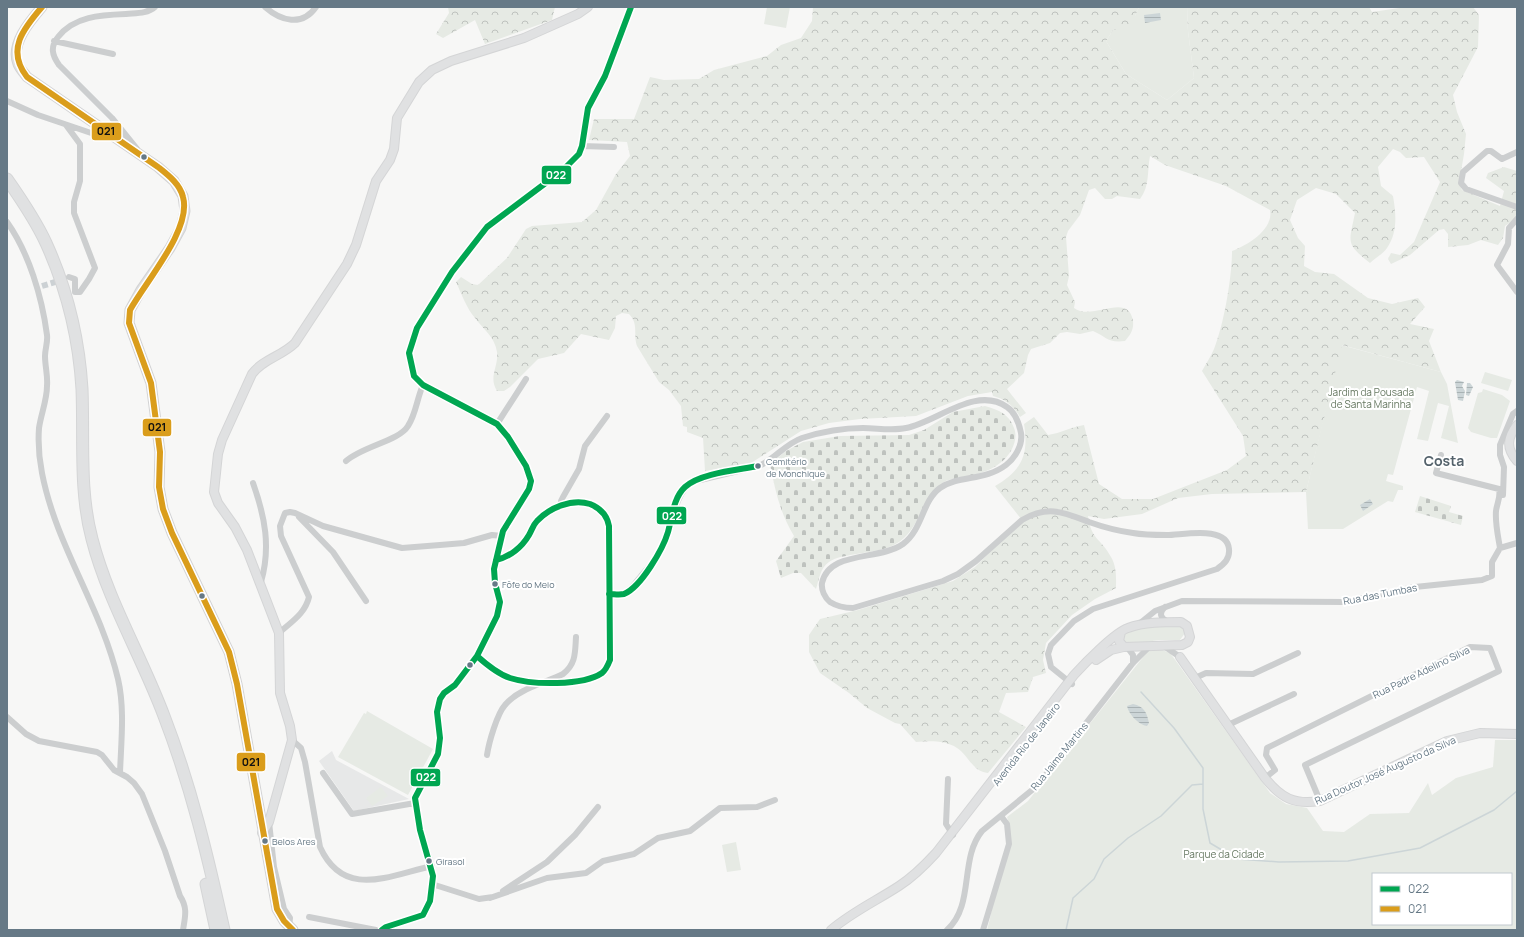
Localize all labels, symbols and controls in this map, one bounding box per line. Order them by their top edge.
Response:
line badge: 021 [91,122,122,141]
text: 021 [97,123,115,138]
unlabelled marker [139,152,149,162]
line badge: 022 [541,165,572,185]
text: 022 [546,167,566,182]
park label: Jardim da Pousada de Santa Marinha [1328,385,1414,411]
line badge: 021 [142,418,172,437]
text: 021 [148,419,166,434]
district label: Costa [1424,451,1464,470]
place label: Cemitério de Monchique [766,455,825,480]
marker: Cemitério de Monchique [753,461,763,471]
line badge: 022 [656,506,687,525]
text: 022 [662,508,682,523]
place label: Fôfe do Meio [502,578,555,591]
marker: Fôfe do Meio [490,579,500,589]
street label: Rua das Tumbas [1342,580,1418,608]
unlabelled marker [197,591,207,601]
street label: Rua Padre Adelino Silva [1370,642,1472,702]
unlabelled marker [465,660,475,670]
street label: Avenida Rio de Janeiro [989,699,1063,789]
street label: Rua Jaime Martins [1027,719,1091,793]
street label: Rua Doutor José Augusto da Silva [1312,732,1458,808]
line badge: 021 [236,752,266,772]
text: 021 [242,754,260,769]
line badge: 022 [410,768,441,787]
text: 022 [416,769,436,784]
place label: Belos Ares [272,835,316,848]
marker: Belos Ares [260,836,270,846]
park label: Parque da Cidade [1184,847,1265,861]
place label: Girasol [436,855,465,868]
marker: Girasol [424,856,434,866]
legend [1372,873,1512,925]
text: 022 [1408,880,1429,897]
text: 021 [1408,900,1427,917]

